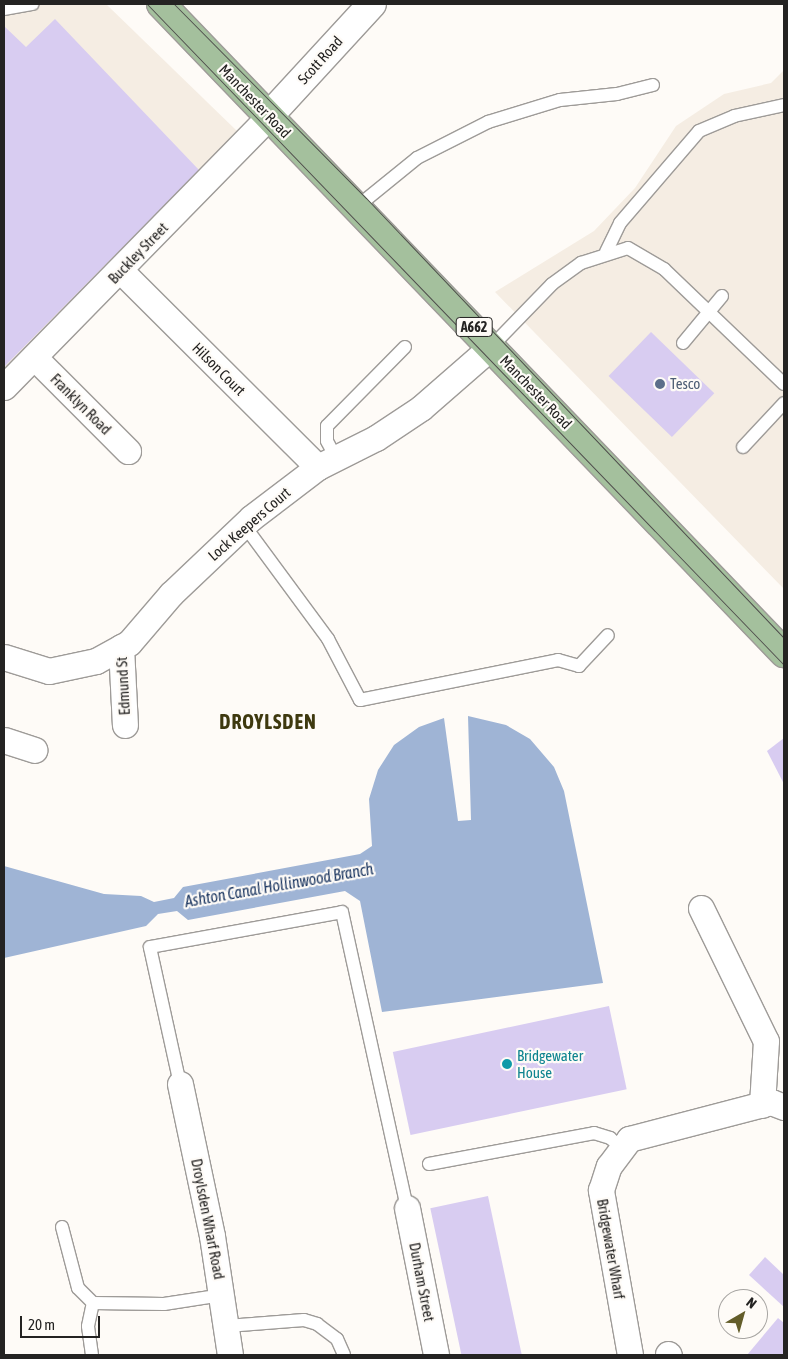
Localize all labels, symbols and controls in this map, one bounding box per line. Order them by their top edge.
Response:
street label: Scott Road [294,32,346,88]
street label: Manchester Road [215,60,295,142]
street label: Buckley Street [104,219,172,287]
road number: A662 [455,316,493,338]
street label: Hilson Court [189,339,249,399]
street label: Manchester Road [496,351,576,433]
street label: Franklyn Road [47,370,115,438]
place label: Tesco [670,375,700,393]
marker: Tesco [654,378,666,390]
street label: Lock Keepers Court [204,483,294,565]
street label: Edmund St [112,656,134,716]
district label: DROYLSDEN [218,709,318,733]
water label: Ashton Canal Hollinwood Branch [183,859,375,911]
place label: Bridgewater House [517,1046,583,1081]
marker: Bridgewater House [501,1058,513,1070]
street label: Droylsden Wharf Road [187,1157,229,1281]
street label: Bridgewater Wharf [593,1197,629,1301]
street label: Durham Street [406,1241,438,1323]
north arrow [718,1289,768,1339]
text: N [743,1294,760,1312]
scale bar [22,1306,102,1338]
text: 20 m [28,1316,55,1333]

